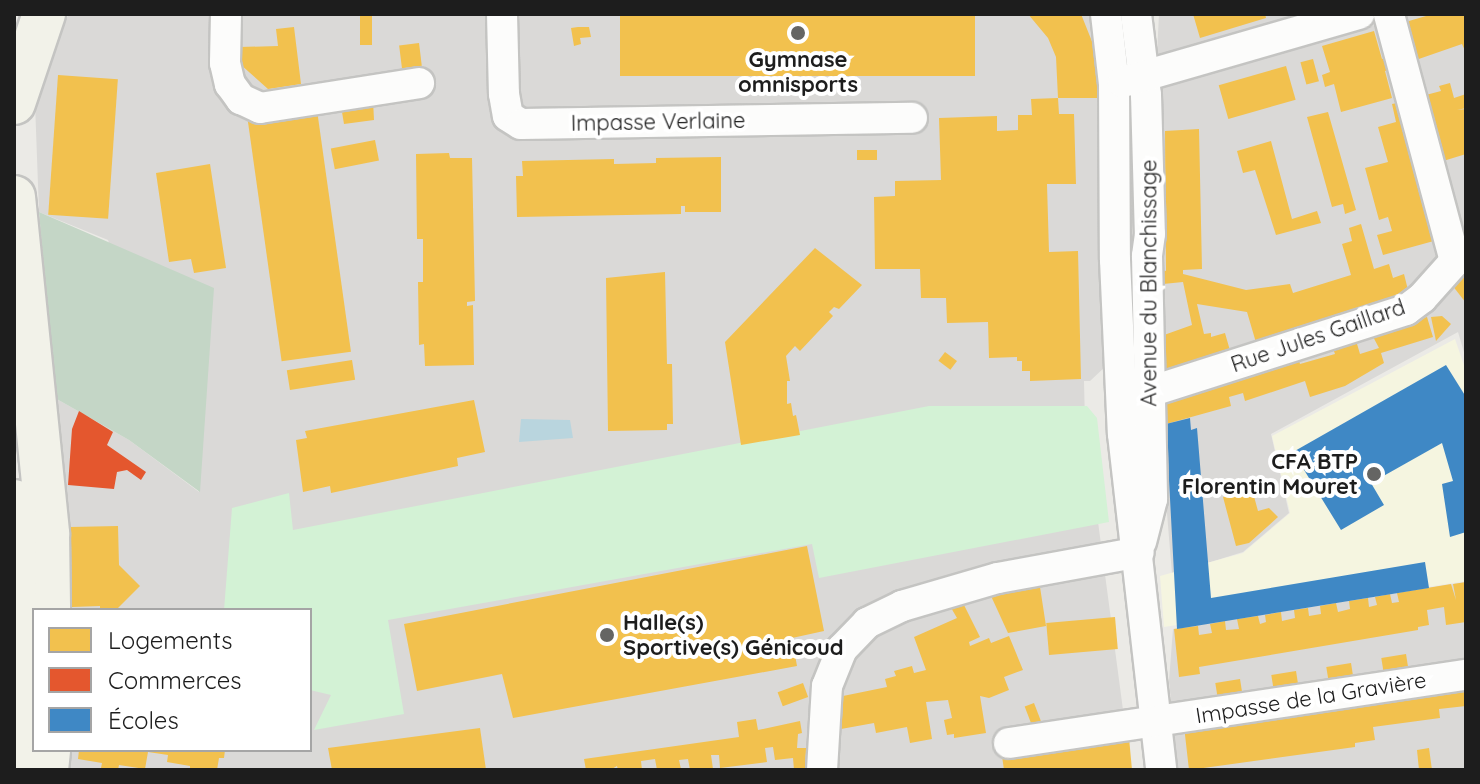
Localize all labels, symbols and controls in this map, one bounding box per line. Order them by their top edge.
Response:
marker: Gymnase omnisports [789,24,807,42]
place label: Gymnase omnisports [738,46,858,98]
street label: Impasse Verlaine [570,107,746,137]
street label: Avenue du Blanchissage [1136,159,1162,407]
street label: Rue Jules Gaillard [1227,294,1409,378]
place label: CFA BTP Florentin Mouret [1182,448,1358,500]
marker: CFA BTP Florentin Mouret [1365,465,1383,483]
legend [32,608,312,752]
place label: Halle(s) Sportive(s) Génicoud [623,609,844,660]
text: Logements [108,625,233,655]
marker: Halle(s) Sportive(s) Génicoud [598,626,616,644]
text: Commerces [108,665,241,695]
street label: Impasse de la Gravière [1194,667,1428,729]
text: Écoles [108,705,179,735]

